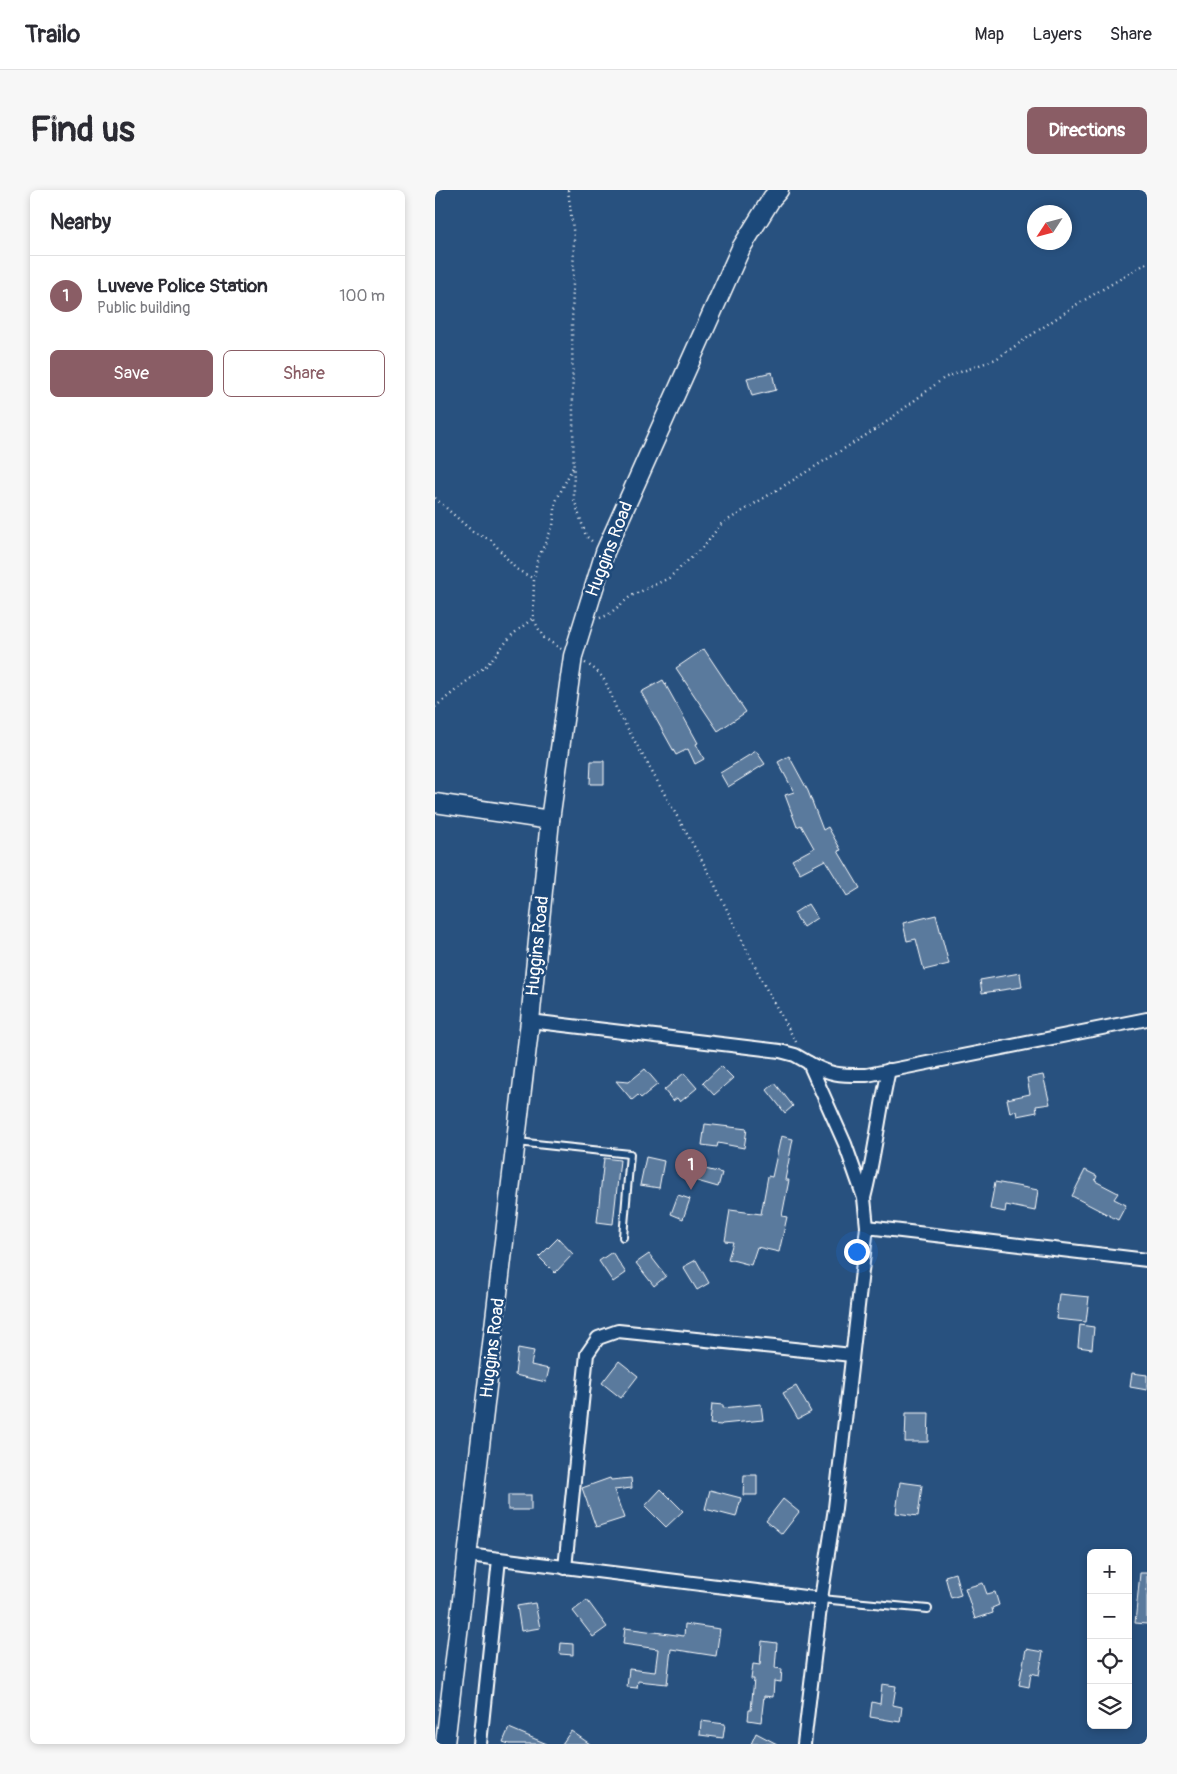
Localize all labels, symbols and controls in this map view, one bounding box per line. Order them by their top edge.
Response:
text: Trailo [25,20,80,49]
text: Map [975,23,1004,46]
text: Layers [1032,23,1082,46]
text: Share [1110,23,1152,46]
button: Directions [1027,107,1147,154]
text: Find us [30,108,135,152]
north arrow [1027,205,1072,250]
text: Nearby [50,209,111,236]
text: Luveve Police Station [97,274,268,298]
text: 1 [63,286,69,306]
text: 100 m [339,286,385,306]
text: Public building [97,298,190,318]
button: Save [50,350,213,397]
button: Share [223,350,385,397]
street label: Huggins Road [581,498,638,600]
street label: Huggins Road [521,895,554,997]
pin: 1 [675,1149,707,1190]
your location [844,1239,870,1265]
street label: Huggins Road [475,1297,510,1399]
map controls [1087,1549,1132,1729]
button: + [1087,1549,1132,1594]
button: − [1087,1594,1132,1639]
button: locate [1087,1639,1132,1684]
button: layers [1087,1684,1132,1729]

